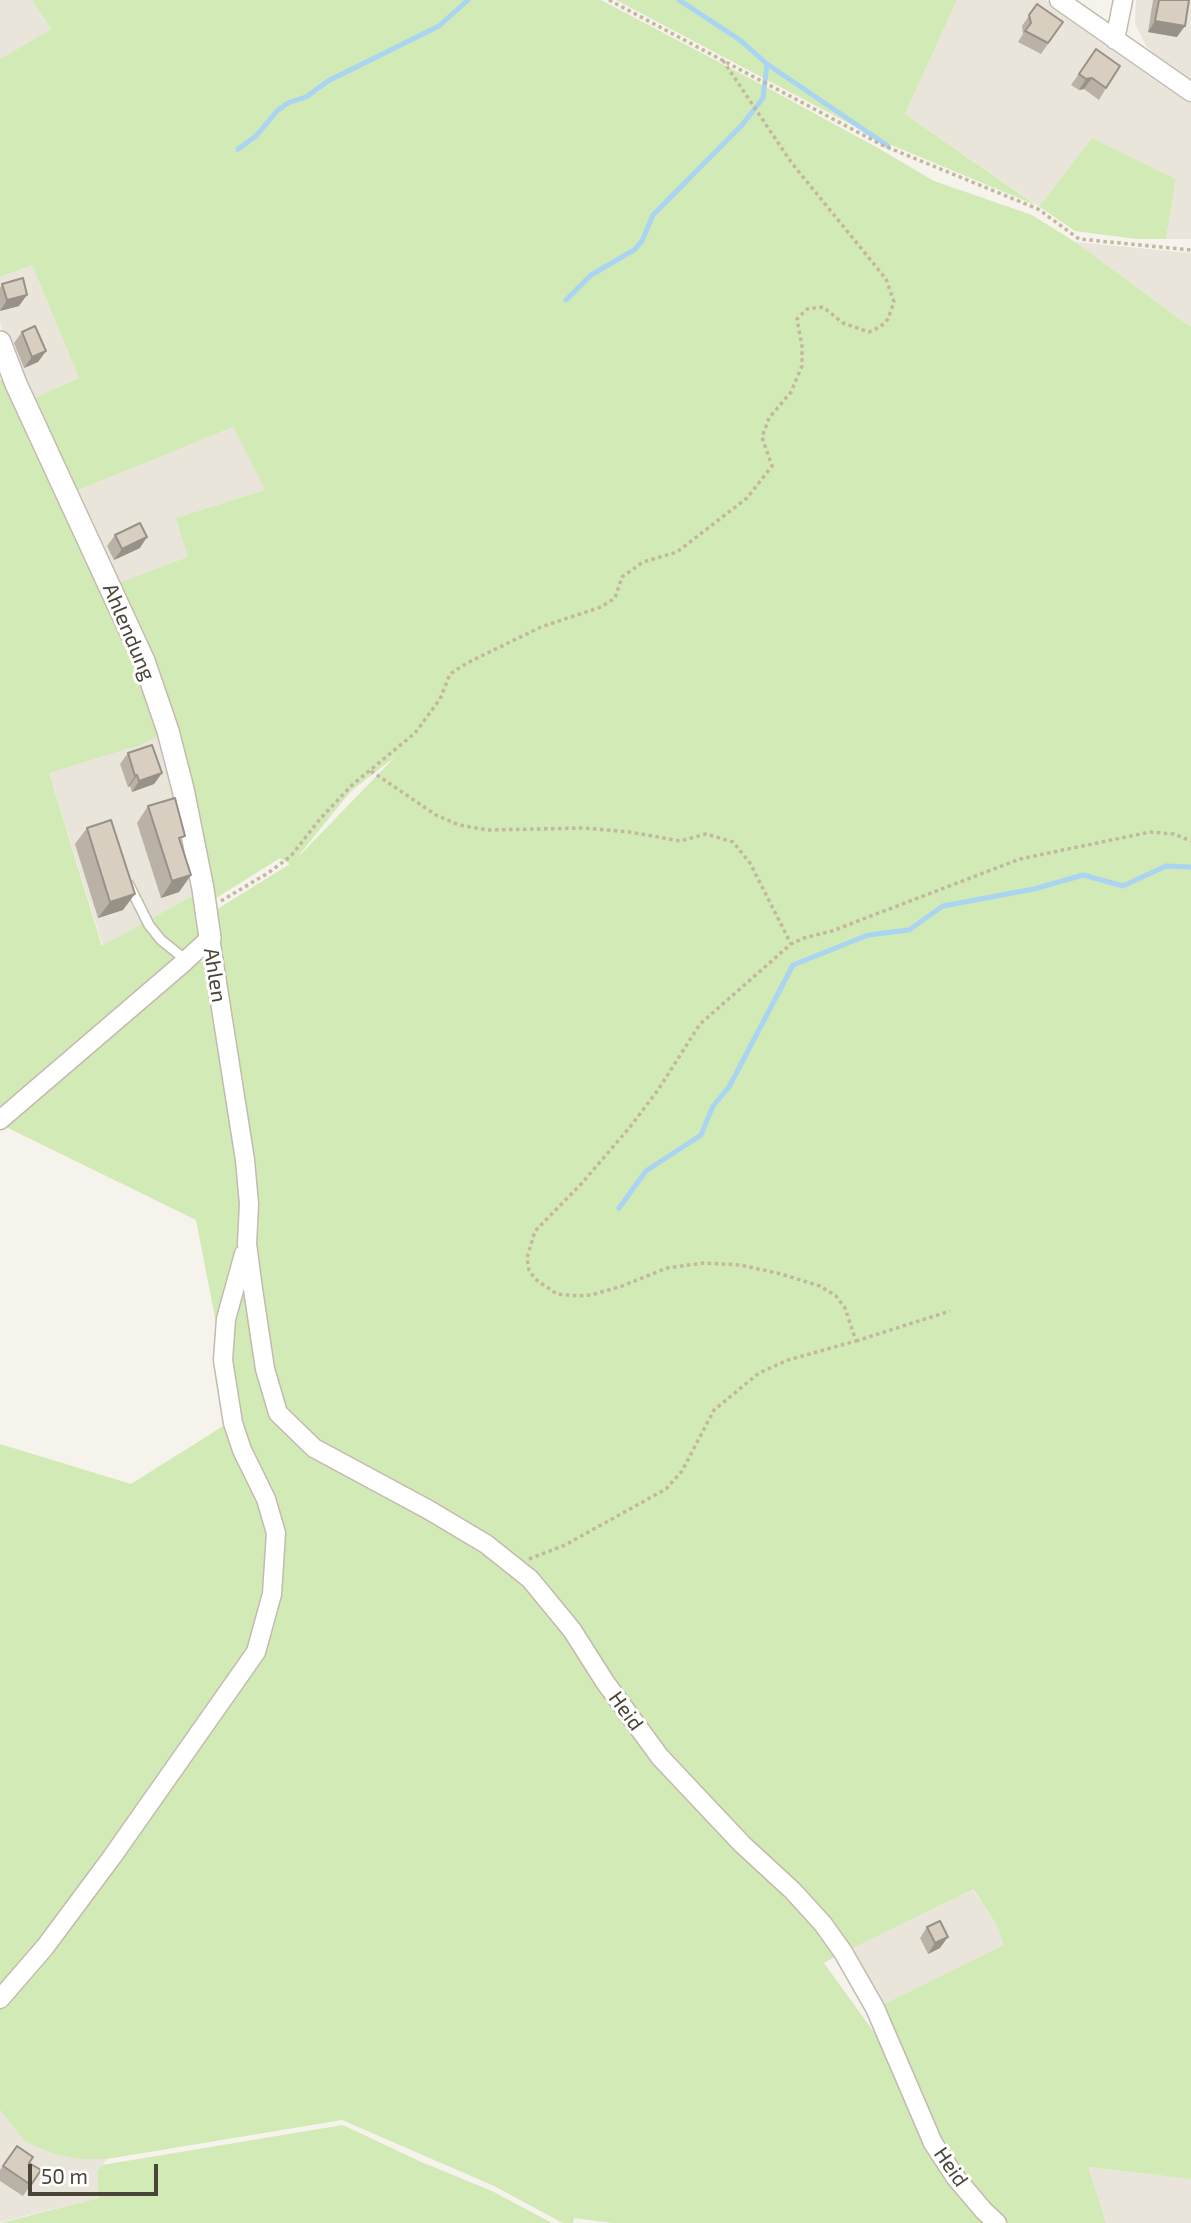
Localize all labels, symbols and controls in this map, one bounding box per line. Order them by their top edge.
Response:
street label: Ahlendung [97,580,161,684]
street label: Ahlen [198,946,232,1004]
street label: Heid [603,1686,649,1736]
street label: Heid [928,2142,974,2192]
scale bar [32,2150,161,2194]
text: 50 m [41,2163,88,2188]

